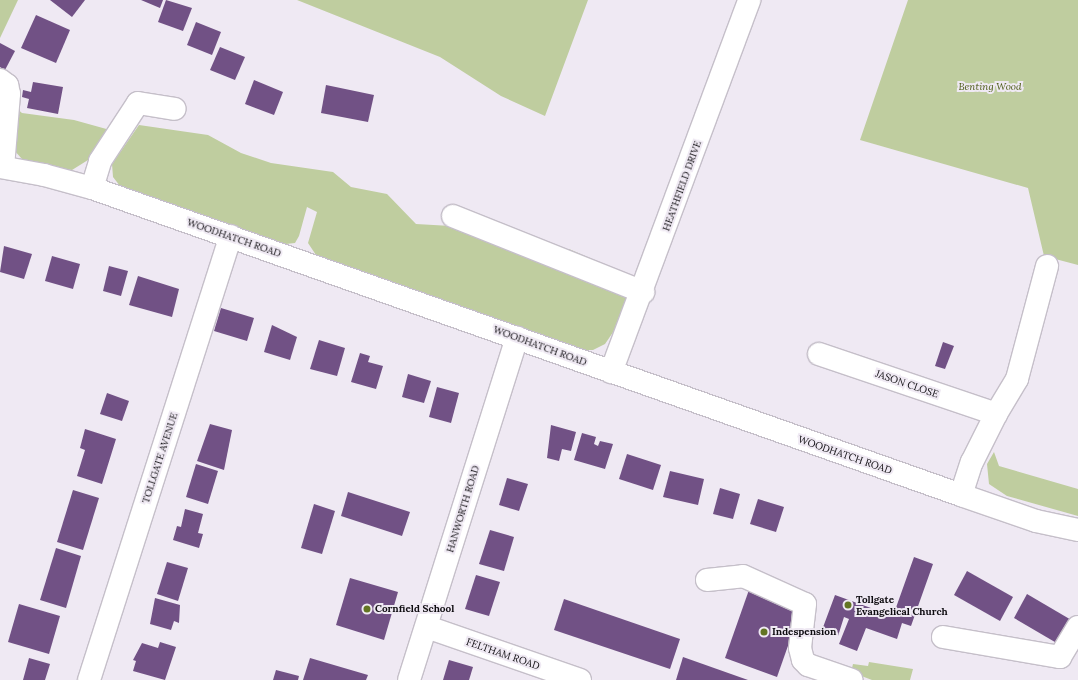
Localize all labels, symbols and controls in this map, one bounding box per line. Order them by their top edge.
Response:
park label: Benting Wood [958,81,1022,93]
street label: HEATHFIELD DRIVE [660,139,704,233]
street label: WOODHATCH ROAD [186,216,282,260]
street label: WOODHATCH ROAD [492,324,588,368]
street label: JASON CLOSE [874,368,940,400]
street label: TOLLGATE AVENUE [140,411,180,505]
street label: WOODHATCH ROAD [797,433,893,477]
street label: HANWORTH ROAD [444,464,482,554]
place label: Tollgate Evangelical Church [856,593,948,616]
marker: Tollgate Evangelical Church [843,600,853,610]
place label: Cornfield School [375,603,454,615]
marker: Cornfield School [362,604,372,614]
place label: Indespension [772,626,836,638]
marker: Indespension [759,627,769,637]
street label: FELTHAM ROAD [465,636,541,672]

